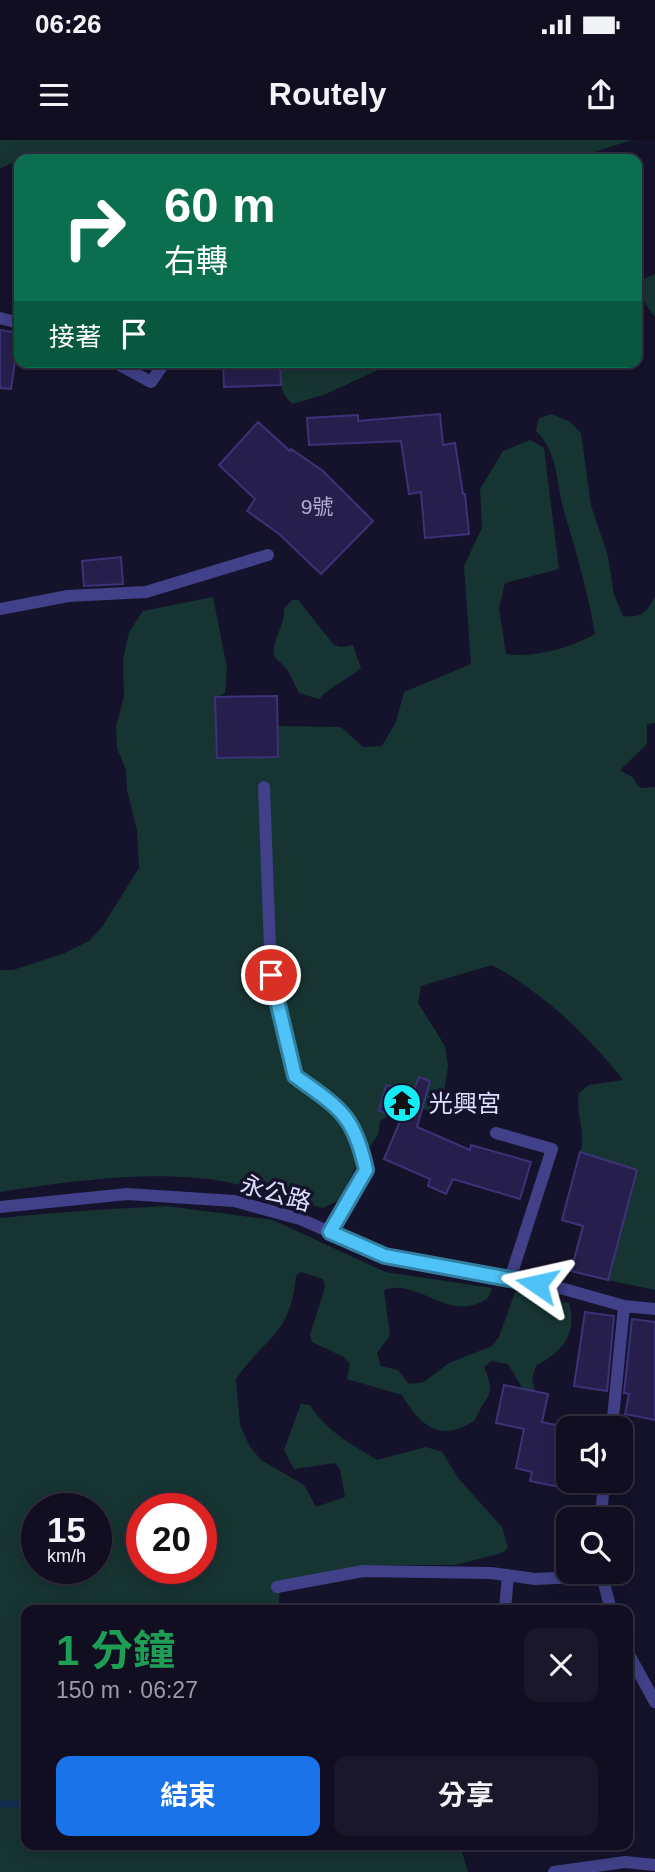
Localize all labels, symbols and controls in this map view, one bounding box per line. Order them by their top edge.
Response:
text: 06:26 [35,9,102,39]
icon: menu [35,76,73,114]
text: Routely [269,76,386,112]
icon: share [582,76,620,114]
text: 60 m [164,178,276,232]
icon: right [49,182,140,273]
text: 右轉 [164,243,228,279]
icon: arrive [115,315,153,353]
text: 接著 [49,322,101,352]
house number: 9號 [301,495,333,518]
pin [241,945,301,1005]
icon: arrive [252,956,290,994]
temple icon: 光興宮 [381,1082,423,1124]
place label: 光興宮 [429,1090,501,1117]
street label: 永公路 [238,1170,314,1216]
position arrow [500,1247,574,1321]
map controls [556,1416,633,1584]
button: sound [556,1416,633,1493]
speed limit sign: 20 [126,1493,217,1584]
button: search [556,1507,633,1584]
text: 15 [47,1510,86,1549]
text: km/h [47,1546,86,1566]
text: 1 分鐘 [56,1627,175,1674]
button: close [524,1628,598,1702]
text: 150 m · 06:27 [56,1677,198,1703]
button: 結束 [56,1756,320,1836]
button: 分享 [334,1756,598,1836]

